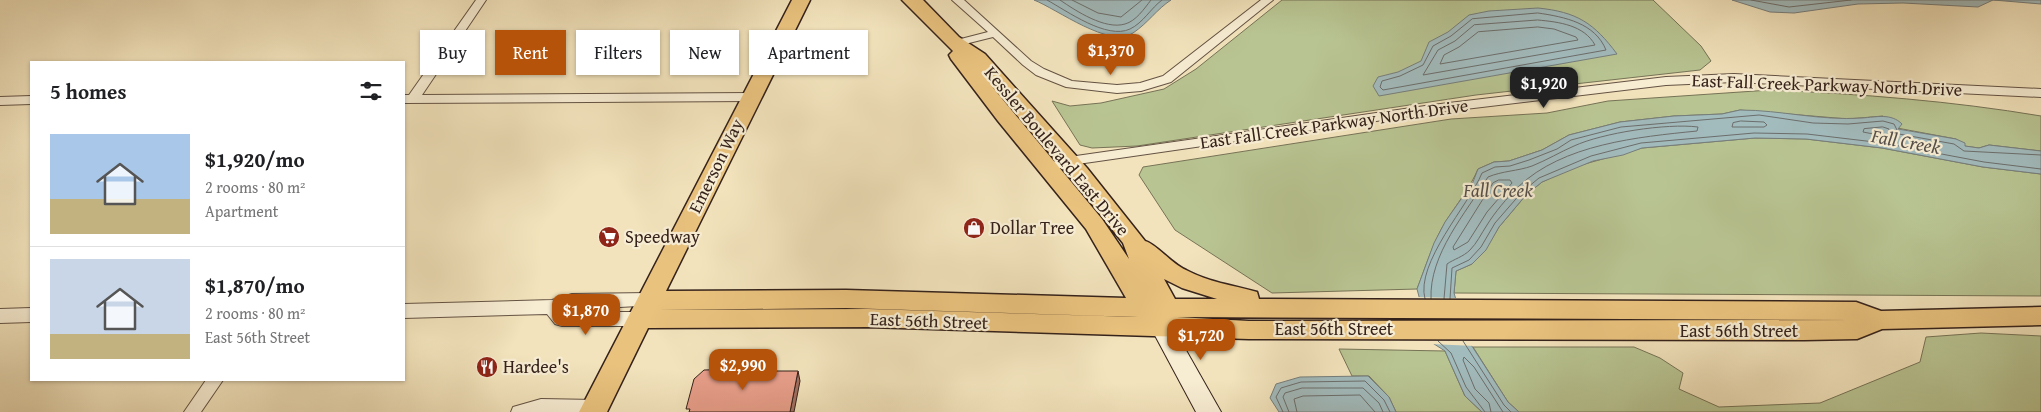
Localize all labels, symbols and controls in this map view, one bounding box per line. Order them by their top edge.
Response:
chip: Buy [420,30,485,75]
chip: Rent [495,30,566,75]
chip: Filters [576,30,660,75]
chip: New [670,30,739,75]
chip: Apartment [749,30,868,75]
pin: $1,370 [1070,34,1152,76]
text: $1,370 [1088,38,1134,62]
street label: Kessler Boulevard East Drive [978,60,1137,241]
pin: $1,920 [1503,66,1585,109]
street label: East Fall Creek Parkway North Drive [1691,66,1963,103]
text: $1,920 [1521,71,1567,95]
text: 5 homes [50,76,126,107]
icon: filters [357,77,385,105]
street label: East Fall Creek Parkway North Drive [1198,91,1470,156]
street label: Emerson Way [681,114,750,218]
water label: Fall Creek [1868,121,1943,161]
text: $1,920/mo [205,144,305,175]
icon: home [90,154,150,214]
text: 2 rooms · 80 m² [205,175,305,199]
water label: Fall Creek [1462,176,1533,204]
text: Apartment [205,199,278,223]
place label: Dollar Tree [990,214,1074,241]
shop icon: Dollar Tree [962,216,986,240]
place label: Speedway [625,223,700,250]
supermarket icon: Speedway [597,225,621,249]
text: $1,870/mo [205,270,305,301]
icon: home [90,279,150,339]
pin: $1,870 [545,294,627,336]
text: $1,870 [563,298,609,322]
text: 2 rooms · 80 m² [205,301,305,325]
street label: East 56th Street [869,305,989,336]
street label: East 56th Street [1275,315,1394,342]
street label: East 56th Street [1680,317,1799,344]
pin: $1,720 [1160,318,1242,361]
text: $1,720 [1178,323,1224,347]
text: East 56th Street [205,325,310,349]
pin: $2,990 [702,348,784,391]
place label: Hardee's [503,353,569,380]
text: $2,990 [720,353,766,377]
restaurant icon: Hardee's [475,355,499,379]

